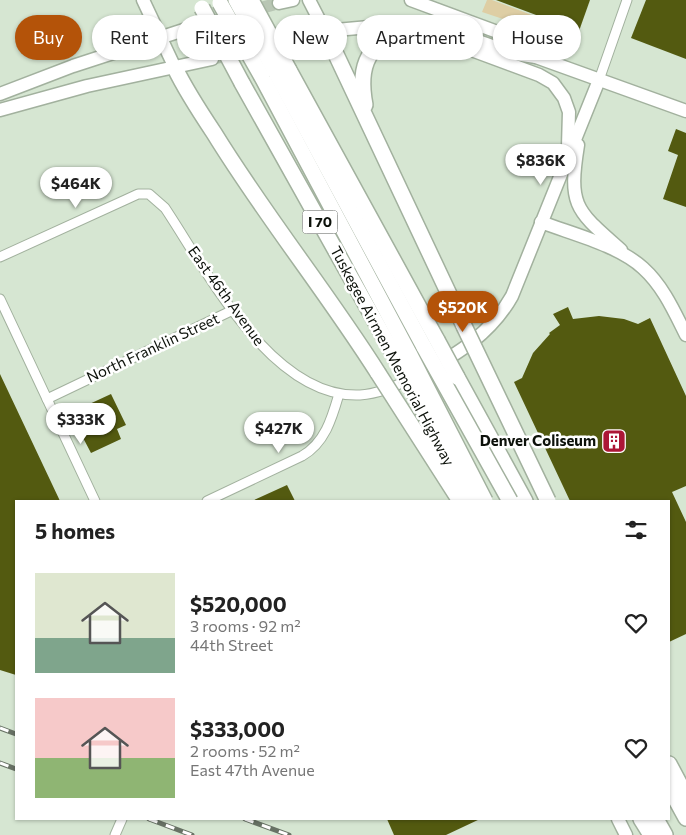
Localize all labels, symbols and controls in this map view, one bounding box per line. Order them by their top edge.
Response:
chip: Buy [15,15,82,60]
chip: Rent [92,15,167,60]
chip: Filters [177,15,264,60]
chip: New [274,15,347,60]
chip: Apartment [357,15,483,60]
chip: House [493,15,581,60]
pin: $836K [506,144,576,186]
text: $836K [516,150,566,169]
pin: $464K [41,166,111,209]
text: $464K [51,173,101,192]
road number: I 70 [302,210,338,233]
street label: East 46th Avenue [185,242,269,349]
street label: Tuskegee Airmen Memorial Highway [327,243,459,469]
pin: $520K [428,290,498,333]
text: $520K [438,297,488,316]
street label: North Franklin Street [83,308,222,386]
pin: $333K [46,402,116,445]
text: $333K [57,409,105,428]
pin: $427K [244,412,314,454]
text: $427K [255,418,303,437]
building icon: Denver Coliseum [601,428,627,454]
place label: Denver Coliseum [480,431,596,449]
icon: filters [622,516,650,544]
text: 5 homes [35,518,115,543]
text: $520,000 [190,591,287,616]
icon: home [75,593,135,653]
icon: heart [622,609,650,637]
text: 3 rooms · 92 m² [190,616,301,635]
text: 44th Street [190,635,273,654]
text: $333,000 [190,716,285,741]
icon: home [75,718,135,778]
icon: heart [622,734,650,762]
text: 2 rooms · 52 m² [190,741,300,760]
text: East 47th Avenue [190,760,315,779]

